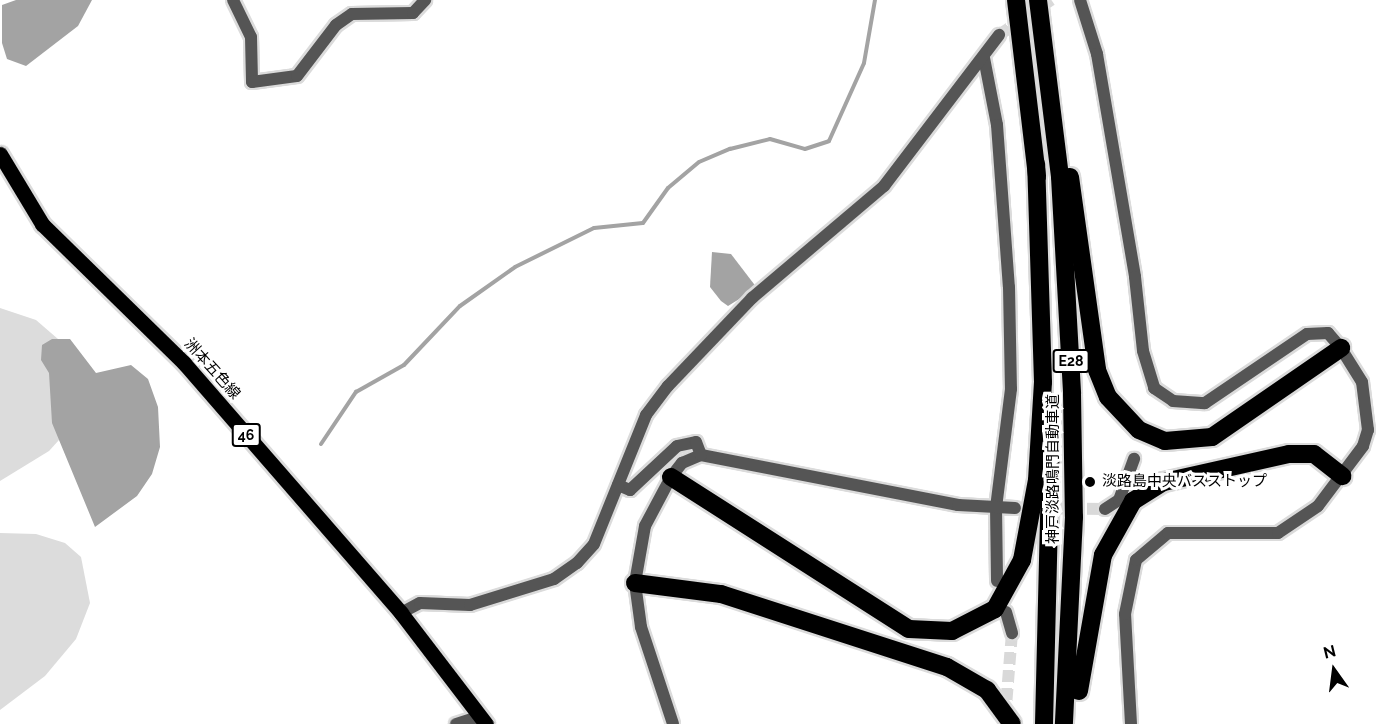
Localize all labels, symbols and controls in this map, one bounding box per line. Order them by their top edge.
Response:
street label: 洲本五色線 [180,335,244,403]
road number: E28 [1052,350,1090,372]
street label: 神戸淡路鳴門自動車道 [1045,394,1063,544]
road number: 46 [231,424,261,446]
place label: 淡路島中央バスストップ [1102,473,1267,491]
marker: 淡路島中央バスストップ [1083,475,1097,489]
north arrow [1304,640,1364,700]
text: N [1321,641,1338,663]

